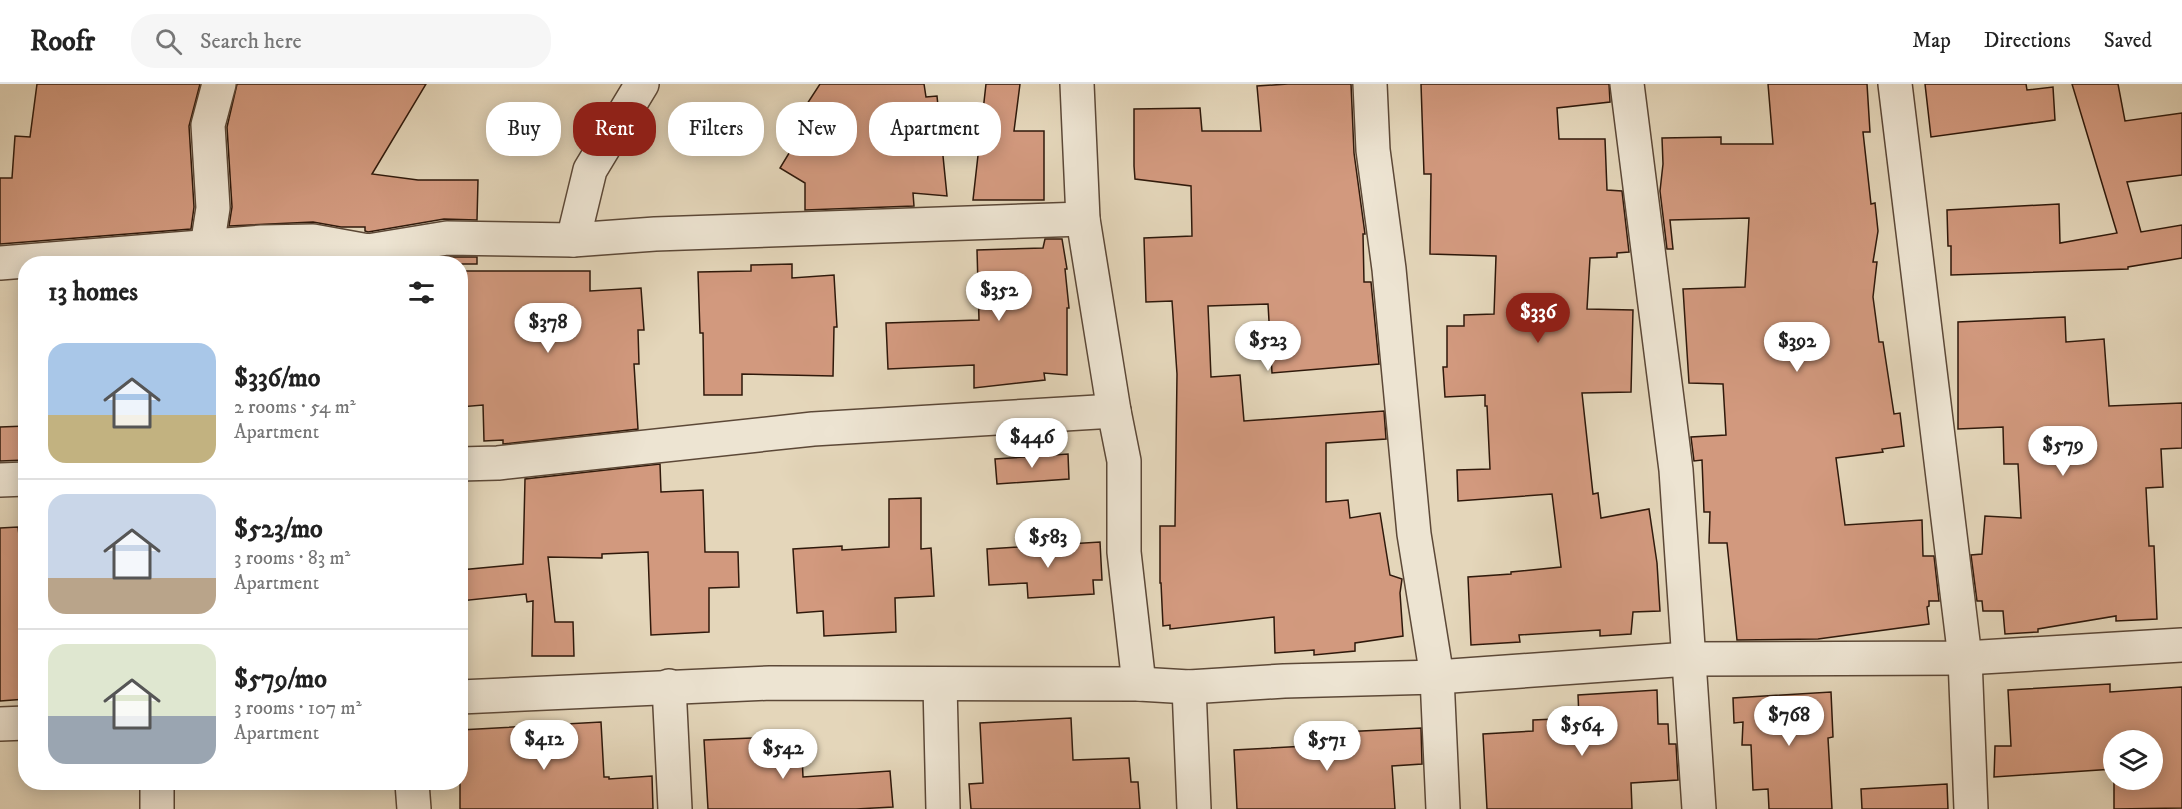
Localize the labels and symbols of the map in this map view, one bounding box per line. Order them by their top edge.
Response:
pin: $352 [963,271,1035,322]
pin: $336 [1502,293,1574,344]
pin: $378 [512,303,584,354]
pin: $523 [1232,321,1304,372]
pin: $392 [1761,322,1833,373]
pin: $446 [996,418,1068,469]
pin: $579 [2027,426,2099,477]
pin: $583 [1012,518,1084,569]
pin: $768 [1753,696,1825,747]
pin: $564 [1546,706,1618,757]
pin: $412 [508,720,580,771]
pin: $571 [1291,721,1363,772]
pin: $542 [747,729,819,780]

